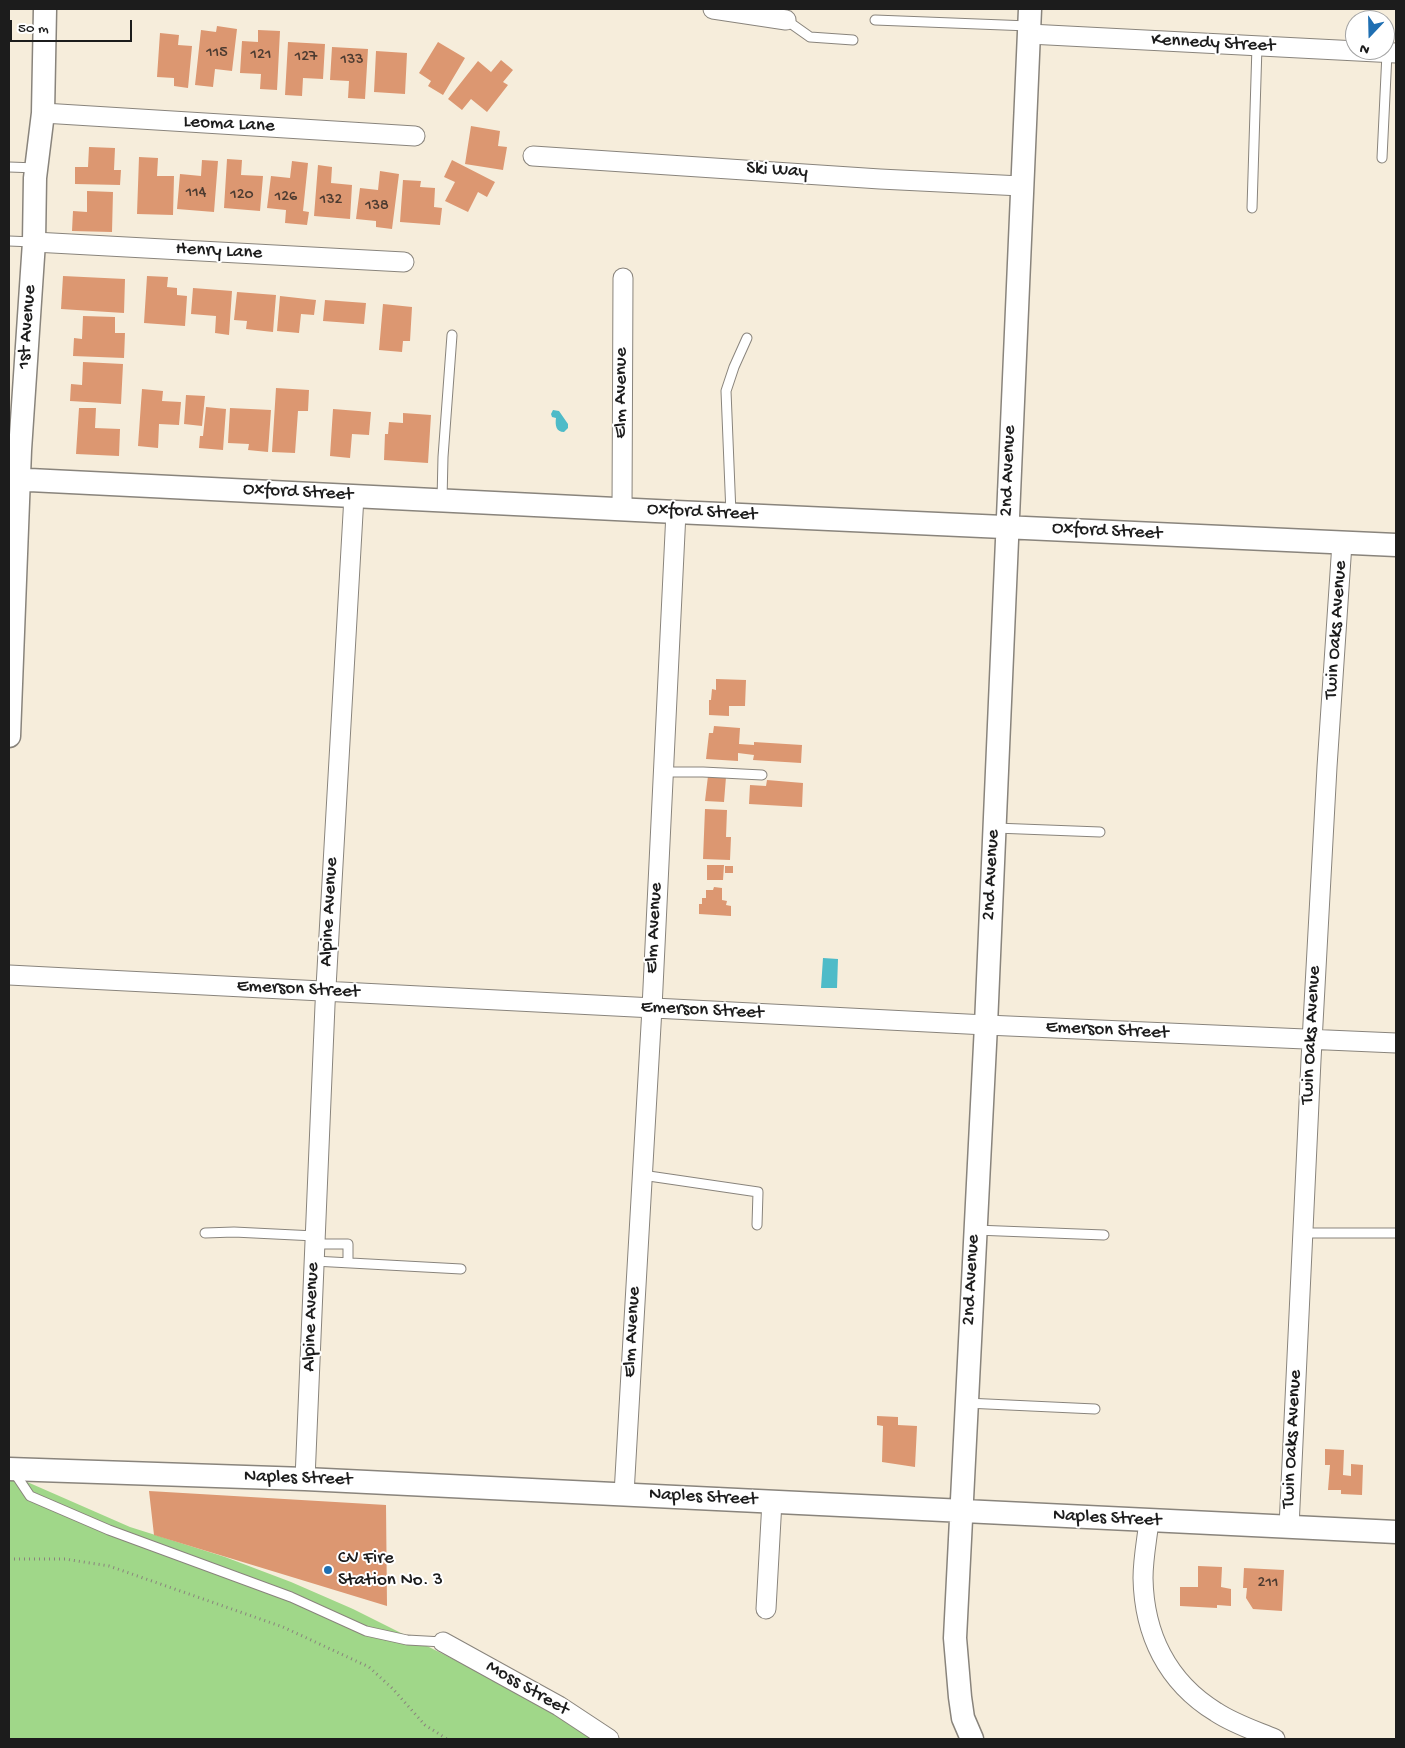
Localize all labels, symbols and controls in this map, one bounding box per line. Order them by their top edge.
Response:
scale bar [12,10,135,42]
north arrow [1345,10,1395,60]
text: 50 m [18,20,49,38]
street label: Kennedy Street [1151,29,1275,59]
text: N [1357,39,1372,58]
house number: 115 [206,44,228,64]
house number: 121 [251,46,271,66]
house number: 127 [295,48,317,68]
house number: 133 [340,51,364,71]
street label: Leoma Lane [183,111,275,139]
street label: Ski Way [745,157,809,185]
house number: 114 [186,184,206,204]
house number: 120 [230,186,254,206]
house number: 126 [275,188,297,208]
house number: 132 [320,191,342,211]
house number: 138 [365,197,389,217]
street label: Henry Lane [175,238,263,266]
street label: 1st Avenue [14,284,42,370]
street label: Elm Avenue [611,347,633,439]
street label: 2nd Avenue [996,425,1022,517]
street label: Oxford Street [242,479,354,507]
street label: Oxford Street [646,499,758,527]
street label: Oxford Street [1051,518,1163,546]
street label: Twin Oaks Avenue [1321,560,1353,700]
street label: 2nd Avenue [978,829,1006,921]
street label: Alpine Avenue [316,857,344,967]
street label: Elm Avenue [641,882,669,974]
street label: Twin Oaks Avenue [1297,965,1327,1105]
street label: Emerson Street [236,975,360,1005]
street label: Emerson Street [640,996,764,1026]
street label: Emerson Street [1045,1016,1169,1046]
street label: 2nd Avenue [958,1234,986,1326]
street label: Alpine Avenue [299,1262,325,1372]
street label: Elm Avenue [619,1286,647,1378]
street label: Twin Oaks Avenue [1278,1369,1308,1509]
street label: Naples Street [243,1466,353,1492]
street label: Naples Street [648,1484,758,1512]
street label: Naples Street [1052,1505,1162,1533]
place label: CV Fire Station No. 3 [338,1548,443,1592]
marker: CV Fire Station No. 3 [322,1564,334,1576]
house number: 211 [1258,1574,1278,1594]
street label: Moss Street [481,1656,573,1722]

